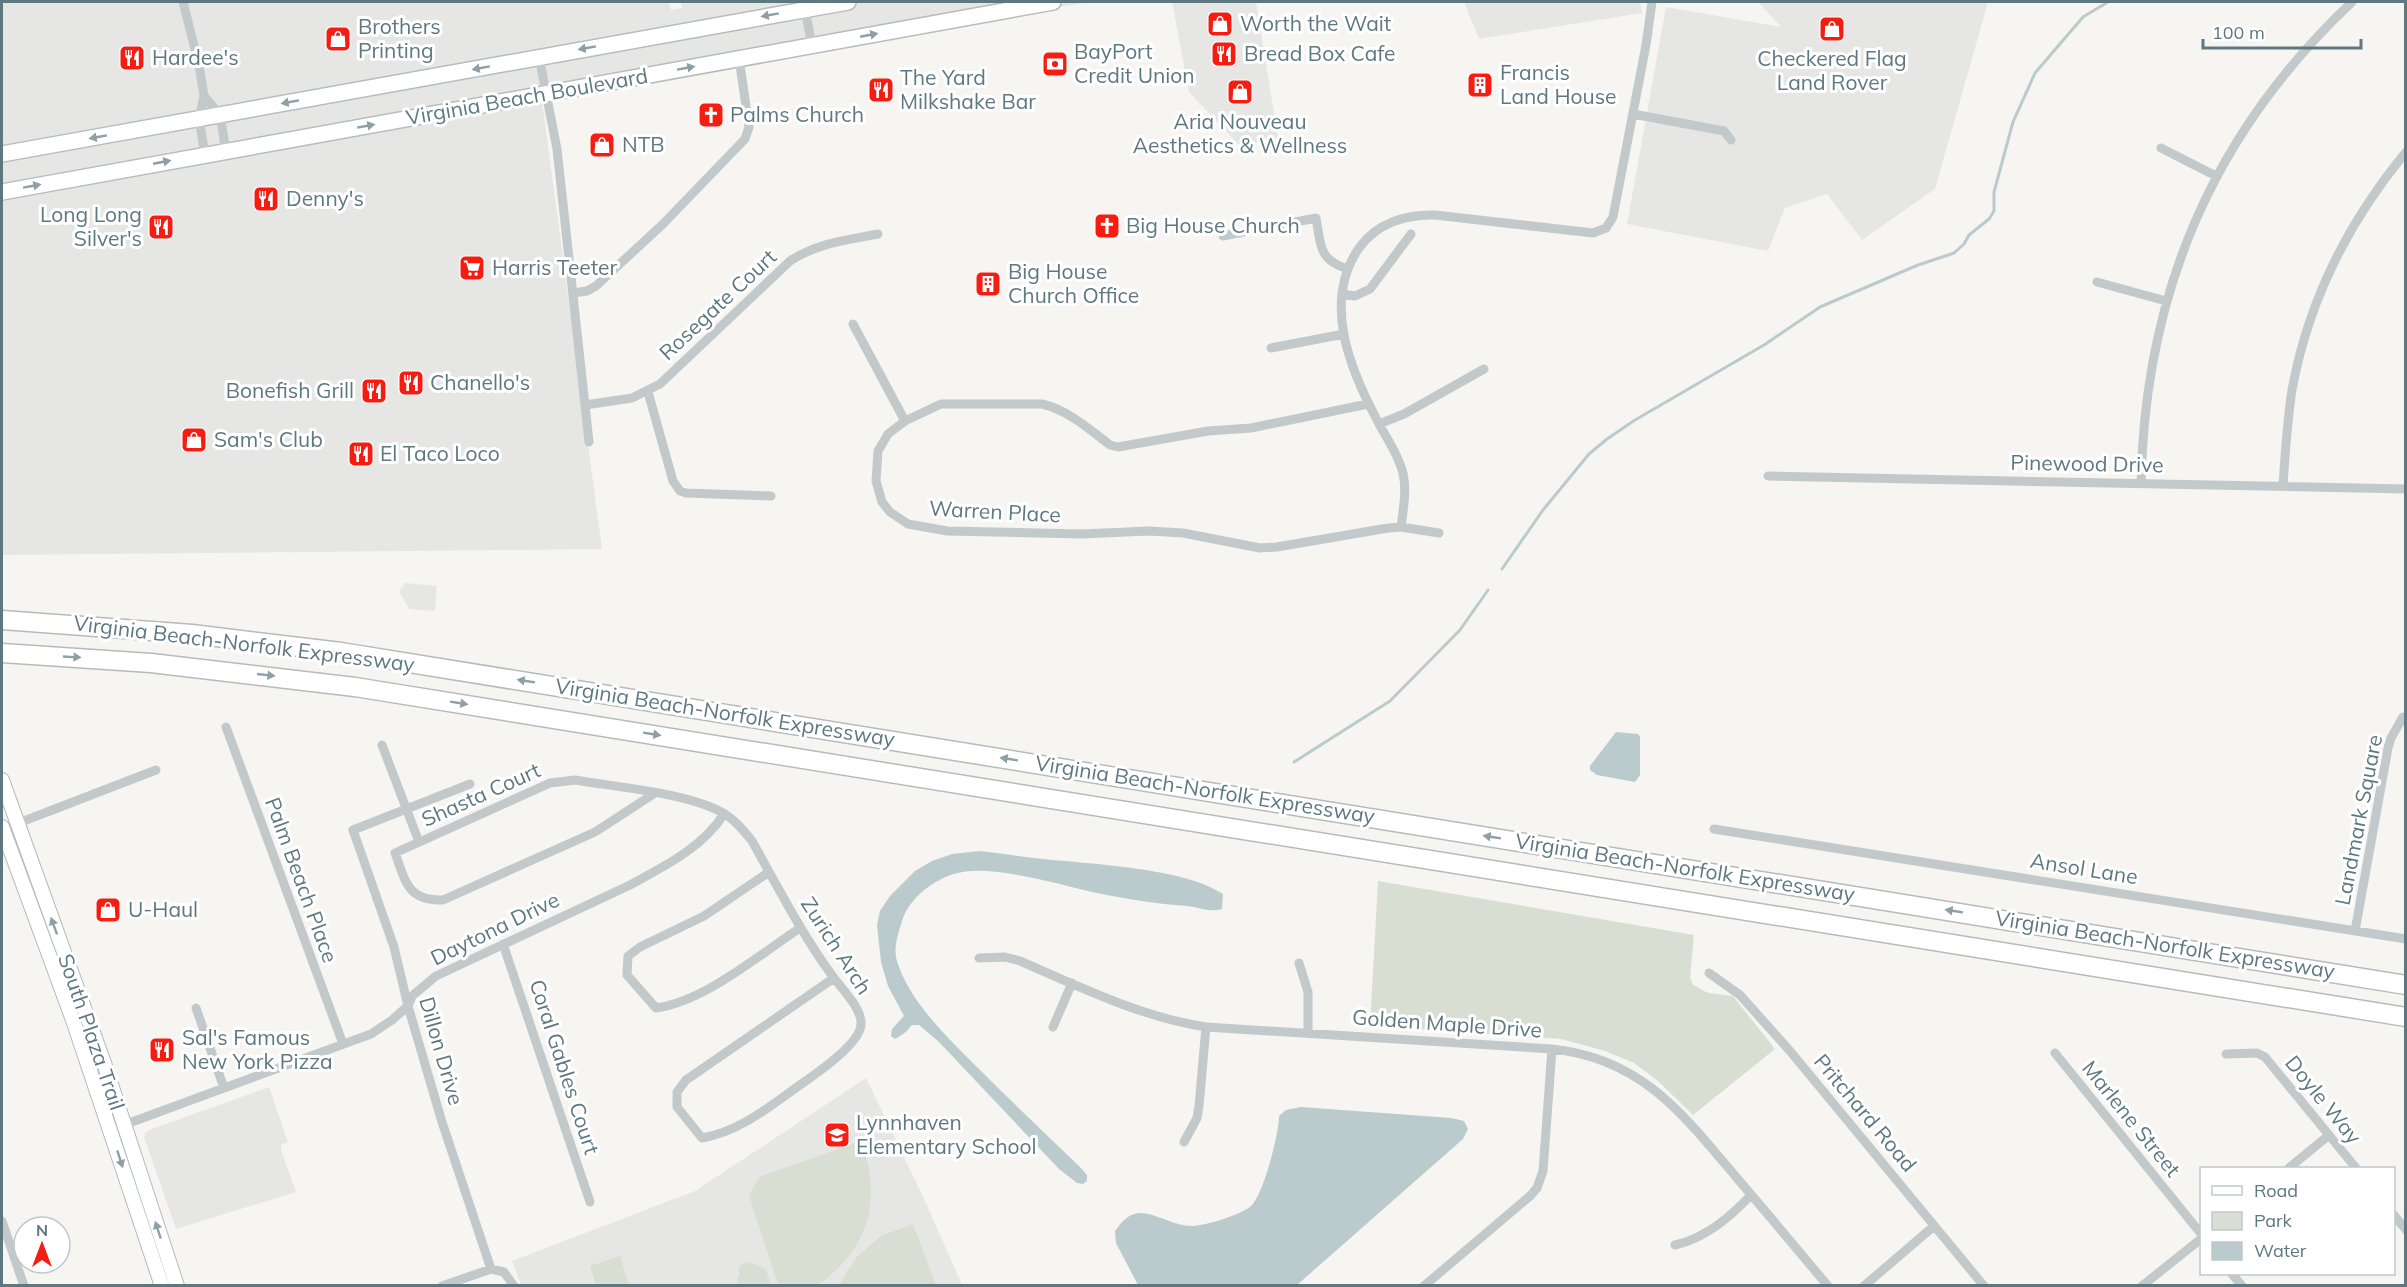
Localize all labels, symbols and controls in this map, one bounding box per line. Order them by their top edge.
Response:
shop icon: Worth the Wait [1205,9,1235,39]
place label: Worth the Wait [1240,10,1391,36]
one-way arrow [760,11,779,20]
scale bar [2203,12,2360,50]
place label: Brothers Printing [358,13,441,63]
shop icon: Checkered Flag Land Rover [1817,14,1847,44]
text: 100 m [2212,21,2265,44]
shop icon: Brothers Printing [323,24,353,54]
one-way arrow [860,31,879,40]
place label: BayPort Credit Union [1074,38,1195,88]
restaurant icon: Bread Box Cafe [1209,39,1239,69]
place label: Bread Box Cafe [1244,40,1395,66]
restaurant icon: Hardee's [117,43,147,73]
place label: Hardee's [152,44,239,70]
one-way arrow [577,44,596,53]
place label: Checkered Flag Land Rover [1757,45,1907,95]
bank icon: BayPort Credit Union [1040,49,1070,79]
place label: Francis Land House [1500,59,1616,109]
street label: Virginia Beach Boulevard [404,62,650,130]
one-way arrow [472,63,491,72]
one-way arrow [677,63,696,72]
place label: The Yard Milkshake Bar [900,64,1036,114]
building icon: Francis Land House [1465,70,1495,100]
restaurant icon: The Yard Milkshake Bar [866,75,896,105]
shop icon: Aria Nouveau Aesthetics & Wellness [1225,77,1255,107]
one-way arrow [280,98,299,107]
church icon: Palms Church [696,100,726,130]
place label: Palms Church [730,101,864,127]
place label: Aria Nouveau Aesthetics & Wellness [1133,108,1347,158]
one-way arrow [357,121,376,130]
shop icon: NTB [587,130,617,160]
place label: NTB [622,131,665,157]
one-way arrow [88,133,107,142]
one-way arrow [153,158,172,167]
one-way arrow [23,181,42,190]
restaurant icon: Denny's [251,184,281,214]
place label: Denny's [286,185,364,211]
place label: Long Long Silver's [40,201,142,251]
church icon: Big House Church [1092,211,1122,241]
restaurant icon: Long Long Silver's [146,212,176,242]
place label: Big House Church [1126,212,1300,238]
street label: Rosegate Court [653,243,781,365]
supermarket icon: Harris Teeter [457,253,487,283]
place label: Harris Teeter [492,254,617,280]
place label: Big House Church Office [1008,258,1139,308]
building icon: Big House Church Office [973,269,1003,299]
restaurant icon: Chanello's [396,368,426,398]
place label: Chanello's [430,369,530,395]
restaurant icon: Bonefish Grill [359,376,389,406]
place label: Bonefish Grill [226,377,354,403]
shop icon: Sam's Club [179,425,209,455]
place label: Sam's Club [214,426,323,452]
restaurant icon: El Taco Loco [346,439,376,469]
place label: El Taco Loco [380,440,500,466]
street label: Pinewood Drive [2010,449,2164,477]
street label: Warren Place [928,495,1062,527]
street label: Virginia Beach-Norfolk Expressway [72,609,416,677]
one-way arrow [63,652,82,661]
one-way arrow [257,671,276,680]
street label: Virginia Beach-Norfolk Expressway [553,672,897,752]
one-way arrow [517,676,536,685]
one-way arrow [450,699,469,708]
one-way arrow [642,730,661,739]
street label: Landmark Square [2329,732,2387,907]
street label: Virginia Beach-Norfolk Expressway [1033,749,1377,829]
one-way arrow [1000,754,1019,763]
street label: Shasta Court [417,756,544,832]
street label: Palm Beach Place [260,793,344,966]
street label: Virginia Beach-Norfolk Expressway [1513,827,1857,907]
one-way arrow [1482,832,1501,841]
street label: Ansol Lane [2029,847,2140,889]
street label: Daytona Drive [426,886,563,970]
street label: Zurich Arch [796,892,878,999]
shop icon: U-Haul [93,895,123,925]
place label: U-Haul [128,896,198,922]
street label: Virginia Beach-Norfolk Expressway [1993,904,2337,984]
one-way arrow [1944,906,1963,915]
one-way arrow [48,917,58,935]
street label: South Plaza Trail [53,950,131,1113]
street label: Coral Gables Court [524,976,605,1157]
street label: Dillon Drive [414,994,470,1108]
street label: Golden Maple Drive [1351,1003,1543,1043]
place label: Sal's Famous New York Pizza [182,1024,333,1074]
restaurant icon: Sal's Famous New York Pizza [147,1035,177,1065]
street label: Pritchard Road [1809,1048,1923,1177]
street label: Doyle Way [2280,1050,2367,1149]
street label: Marlene Street [2077,1055,2187,1182]
place label: Lynnhaven Elementary School [856,1109,1037,1159]
school or university icon: Lynnhaven Elementary School [822,1120,852,1150]
one-way arrow [116,1150,125,1168]
legend [2200,1167,2395,1275]
text: Road [2254,1179,2298,1202]
text: Park [2254,1209,2293,1232]
north arrow [12,1215,72,1275]
text: N [36,1220,48,1240]
one-way arrow [153,1221,163,1239]
text: Water [2254,1239,2307,1262]

